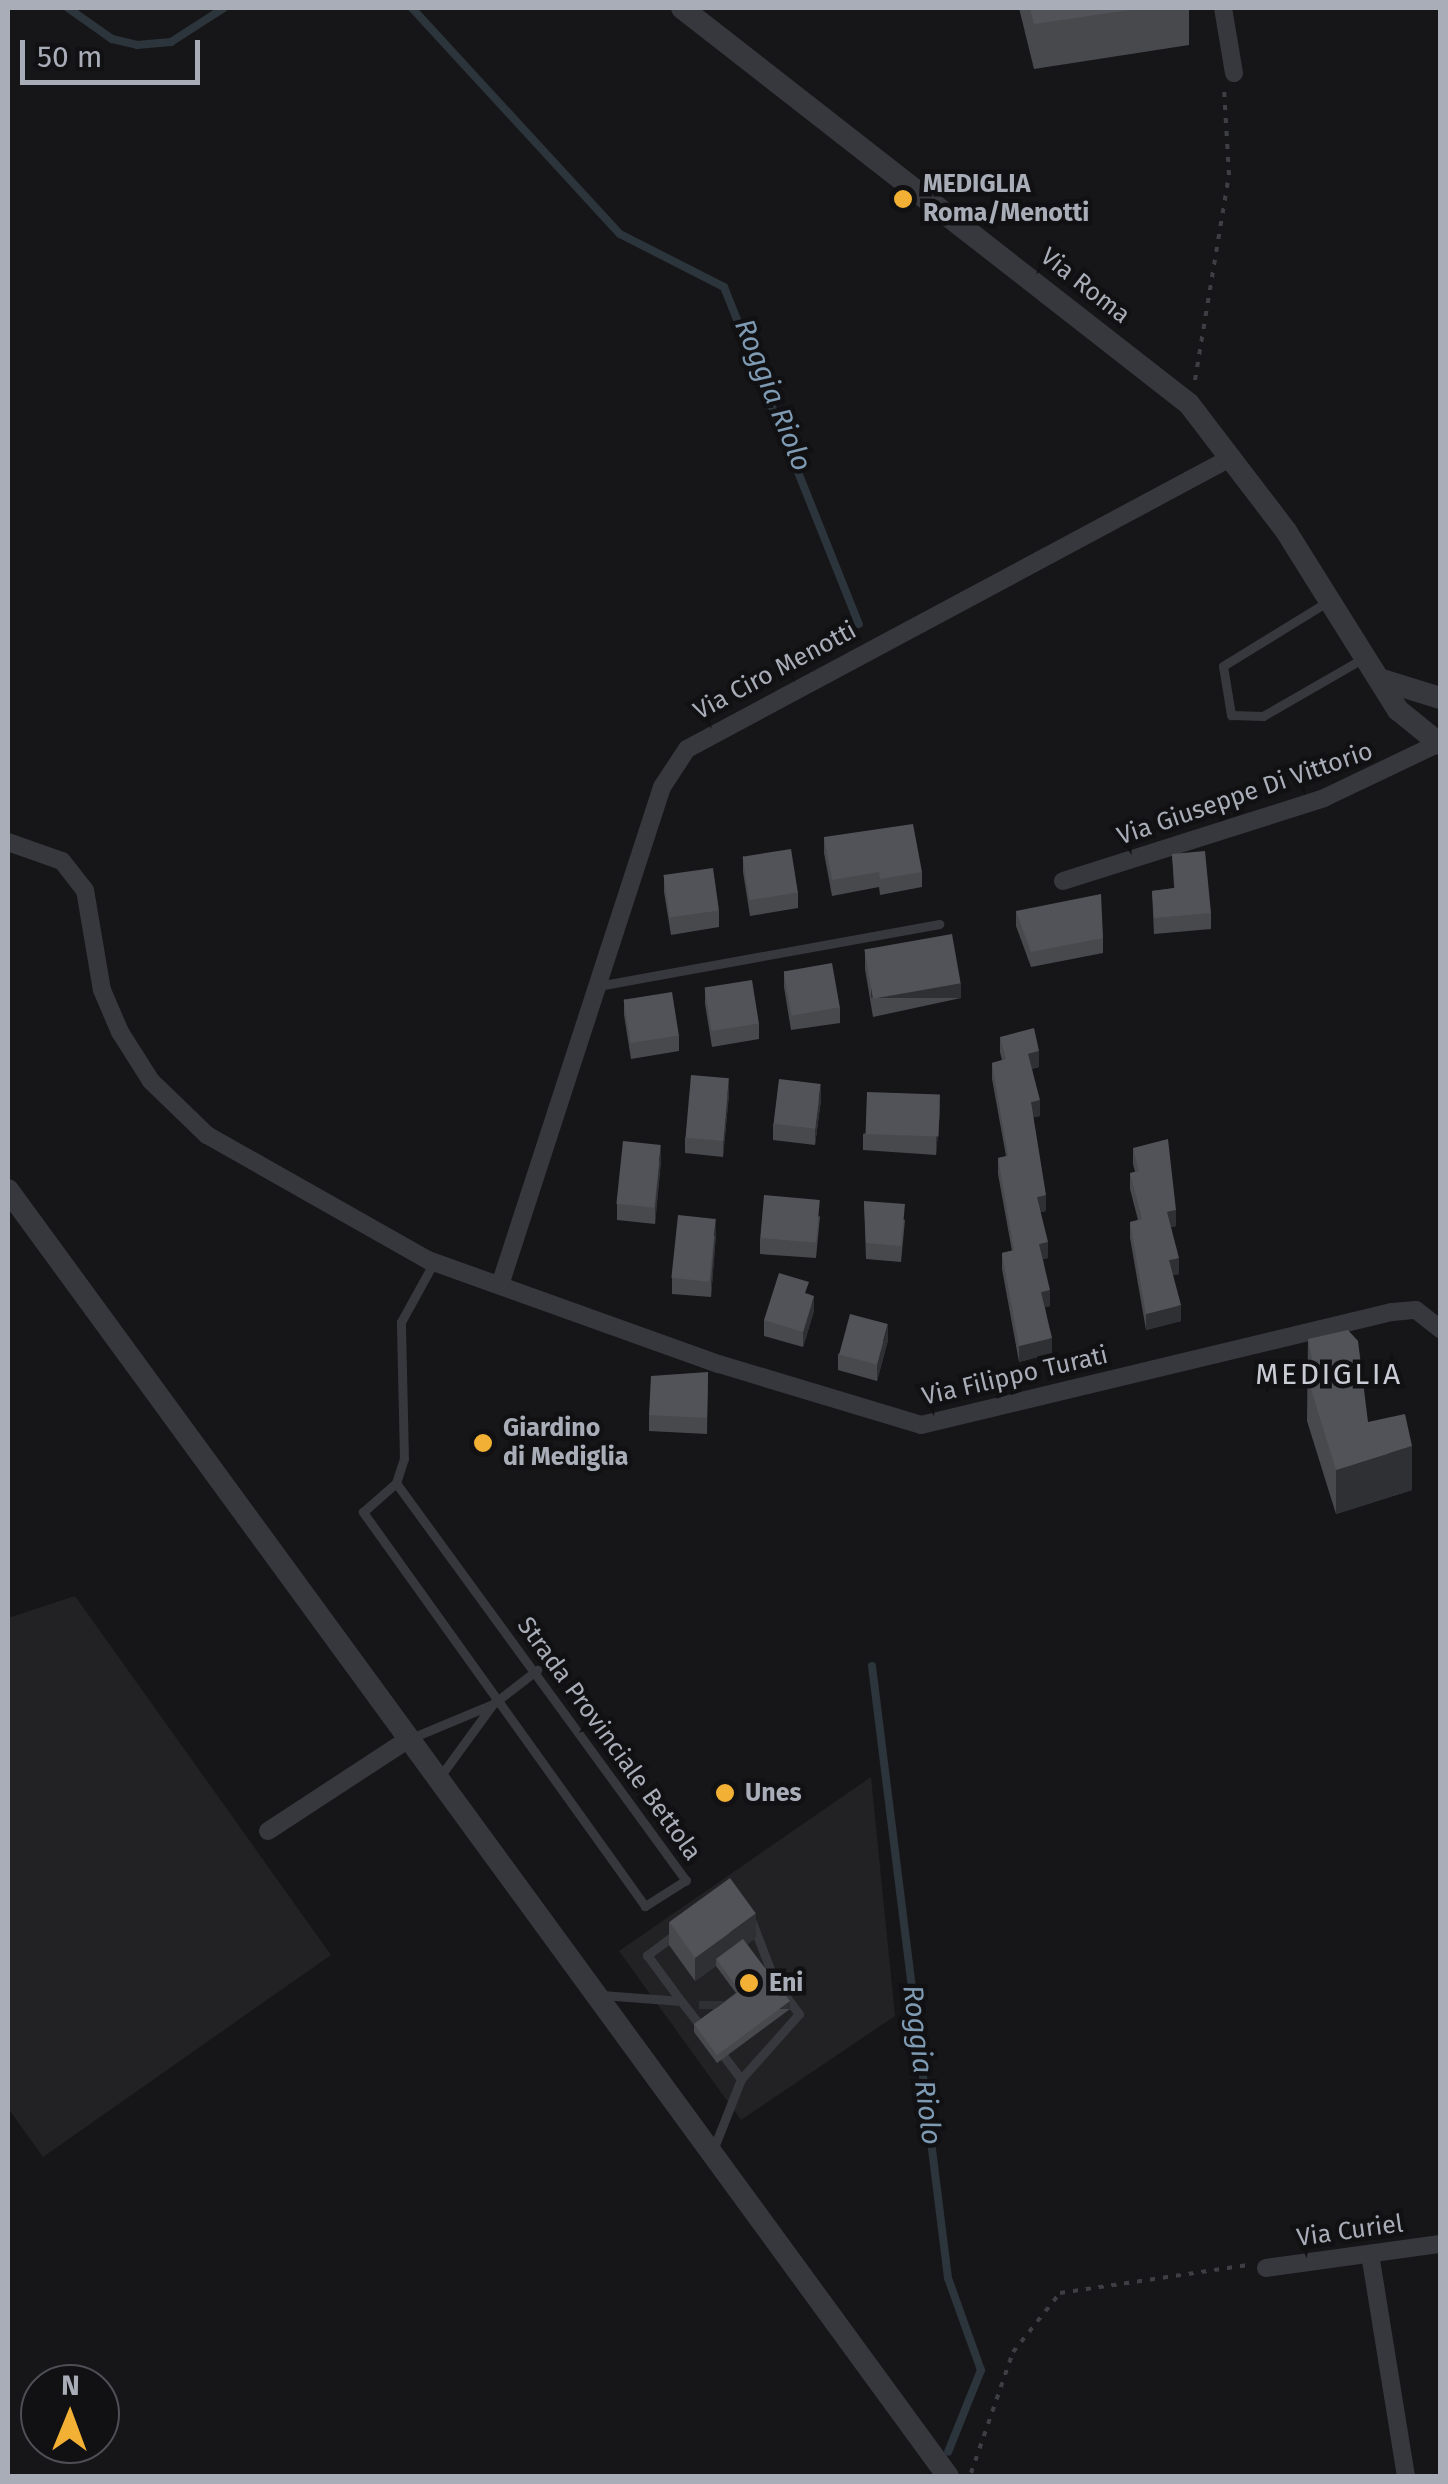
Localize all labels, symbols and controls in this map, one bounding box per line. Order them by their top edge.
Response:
scale bar [25,20,205,82]
text: 50 m [37,39,102,75]
place label: MEDIGLIA Roma/Menotti [923,170,1089,229]
marker: MEDIGLIA Roma/Menotti [892,188,914,210]
street label: Via Roma [1034,242,1136,330]
water label: Roggia Riolo [727,314,819,476]
street label: Via Ciro Menotti [689,616,861,726]
street label: Via Giuseppe Di Vittorio [1113,736,1377,852]
street label: Via Filippo Turati [919,1340,1111,1412]
district label: MEDIGLIA [1255,1356,1403,1392]
place label: Giardino di Mediglia [503,1414,628,1473]
marker: Giardino di Mediglia [472,1432,494,1454]
street label: Strada Provinciale Bettola [511,1612,707,1866]
place label: Unes [745,1778,802,1808]
marker: Unes [714,1782,736,1804]
place label: Eni [769,1968,803,1998]
marker: Eni [738,1972,760,1994]
water label: Roggia Riolo [896,1983,948,2147]
street label: Via Curiel [1295,2209,1405,2253]
north arrow [20,2364,120,2464]
text: N [61,2369,80,2402]

